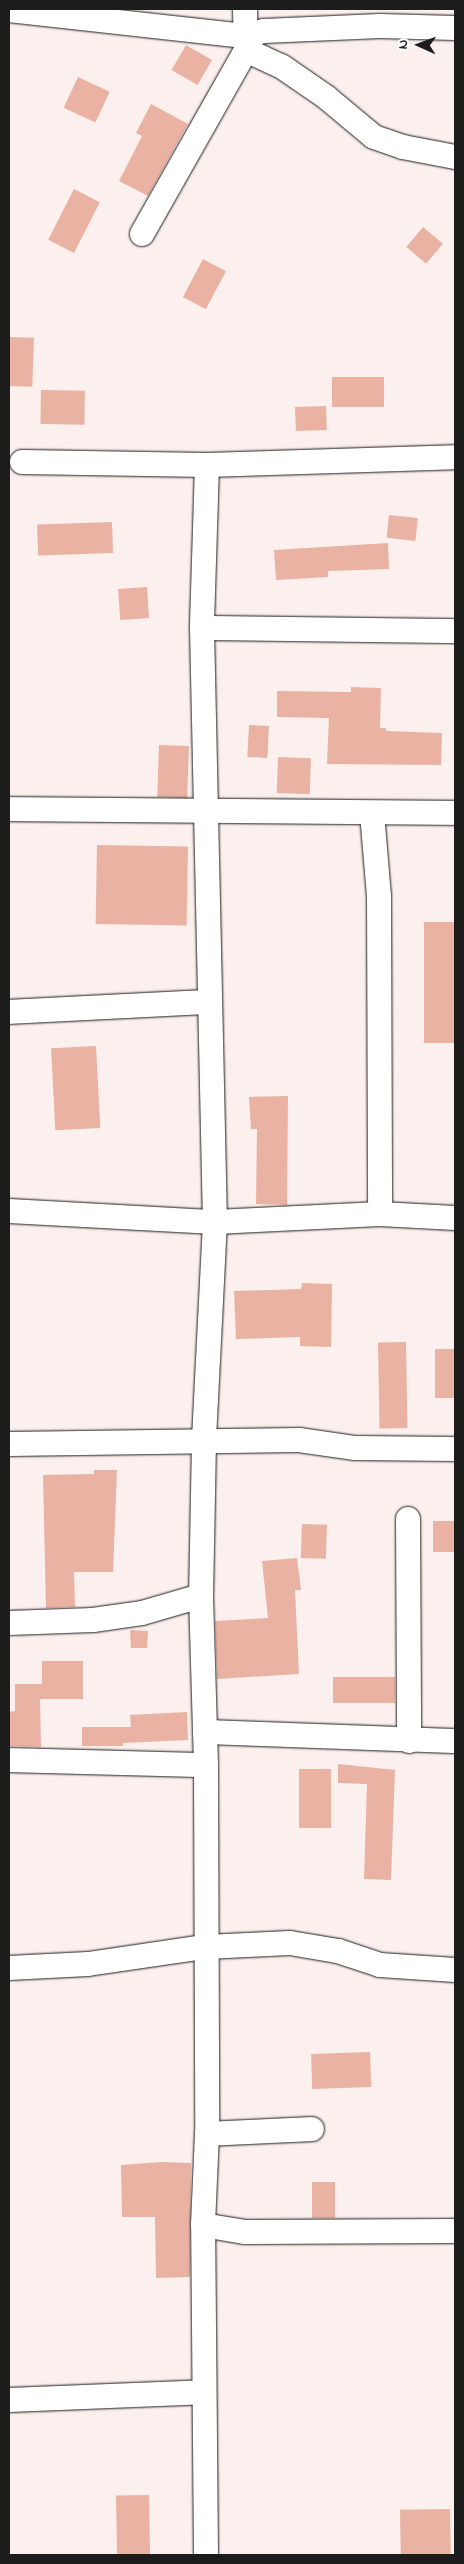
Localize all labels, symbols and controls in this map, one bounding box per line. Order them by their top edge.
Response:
north arrow [394,20,444,70]
text: N [393,39,414,50]

